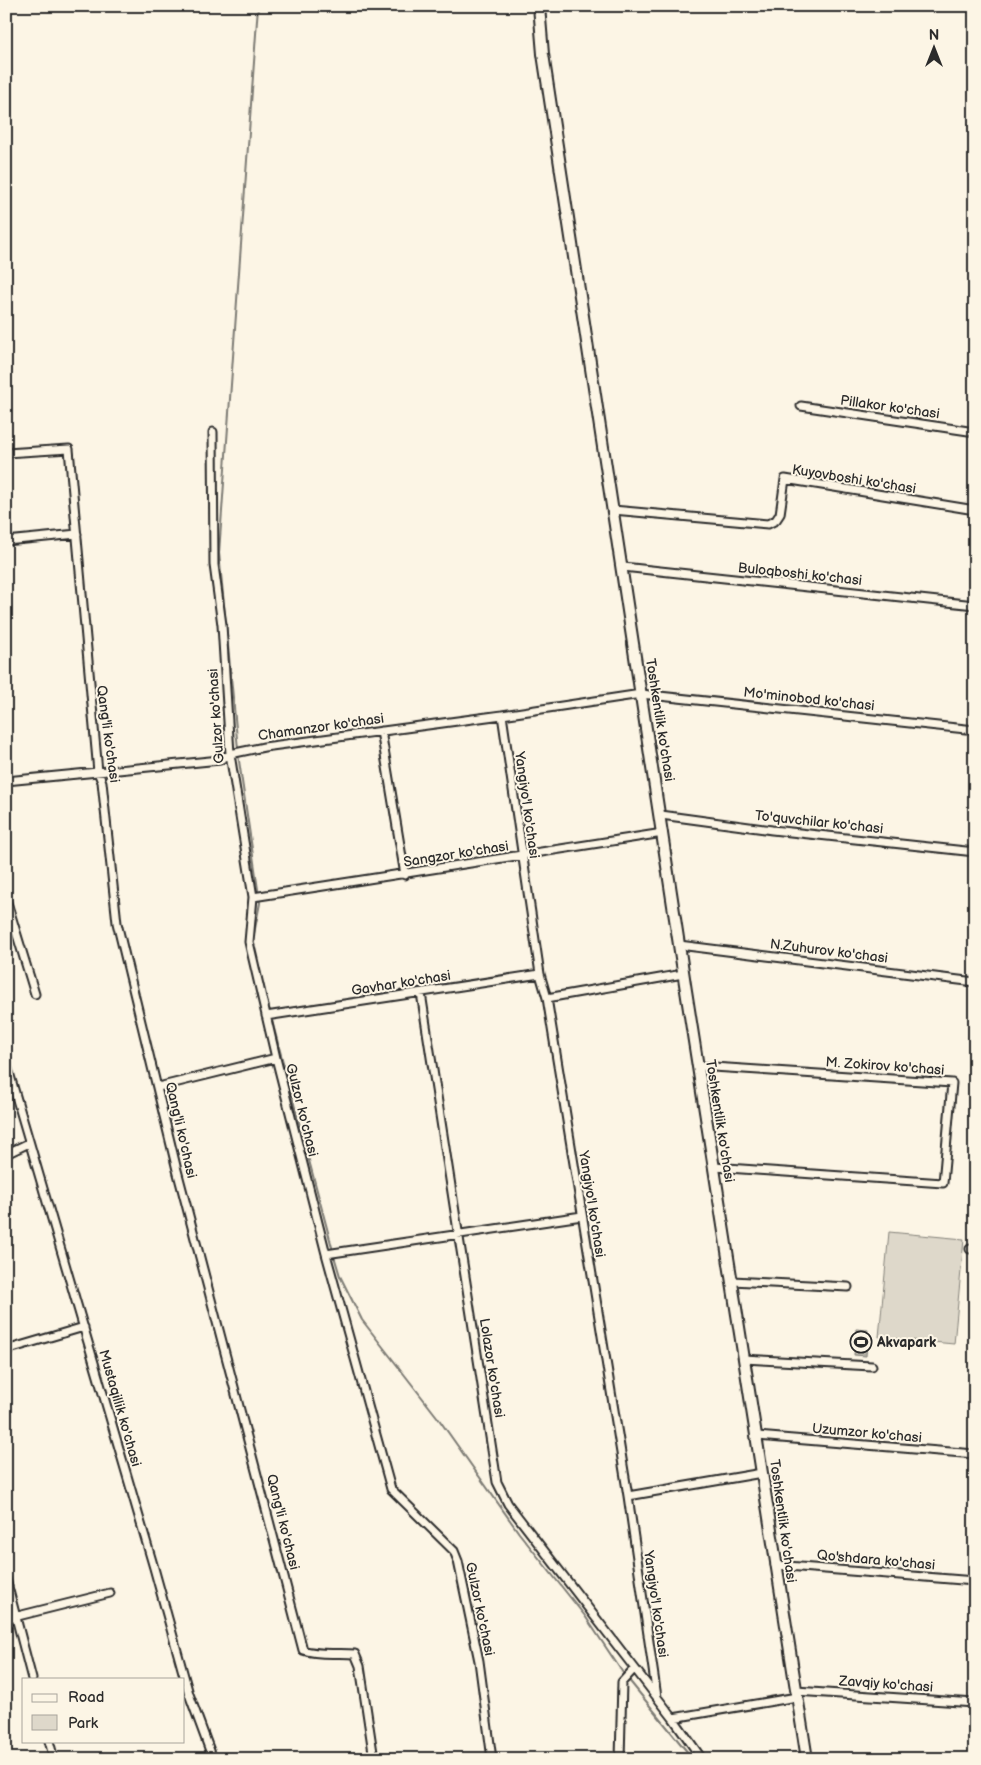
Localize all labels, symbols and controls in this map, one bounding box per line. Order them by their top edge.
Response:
north arrow [908,22,958,72]
text: N [929,27,939,44]
street label: Pillakor ko'chasi [839,392,941,422]
street label: Kuyovboshi ko'chasi [791,461,917,497]
street label: Buloqboshi ko'chasi [737,559,863,589]
street label: Toshkentlik ko'chasi [642,657,678,783]
street label: Gulzor ko'chasi [204,668,228,764]
street label: Qang'li ko'chasi [93,684,123,784]
street label: Mo'minobod ko'chasi [743,684,875,714]
street label: Chamanzor ko'chasi [257,710,385,744]
street label: Yangiyo'l ko'chasi [511,749,543,860]
street label: To'quvchilar ko'chasi [754,807,884,837]
street label: Sangzor ko'chasi [402,837,510,871]
street label: N.Zuhurov ko'chasi [769,935,889,967]
street label: Gavhar ko'chasi [350,967,452,999]
street label: M. Zokirov ko'chasi [825,1053,945,1079]
street label: Toshkentlik ko'chasi [702,1058,738,1184]
street label: Gulzor ko'chasi [282,1062,322,1158]
street label: Qang'li ko'chasi [162,1080,200,1180]
street label: Yangiyo'l ko'chasi [575,1148,609,1259]
street label: Lolazor ko'chasi [476,1317,508,1419]
sports icon: Akvapark [849,1330,873,1354]
place label: Akvapark [876,1334,937,1351]
street label: Mustaqillik ko'chasi [95,1348,145,1468]
street label: Uzumzor ko'chasi [811,1420,923,1446]
street label: Toshkentlik ko'chasi [766,1458,800,1584]
street label: Qang'li ko'chasi [263,1472,303,1572]
street label: Qo'shdara ko'chasi [816,1546,936,1574]
street label: Yangiyo'l ko'chasi [640,1548,672,1659]
street label: Gulzor ko'chasi [462,1561,498,1657]
street label: Zavqiy ko'chasi [837,1672,934,1696]
legend [22,1678,185,1742]
text: Road [68,1688,104,1707]
text: Park [68,1714,99,1733]

